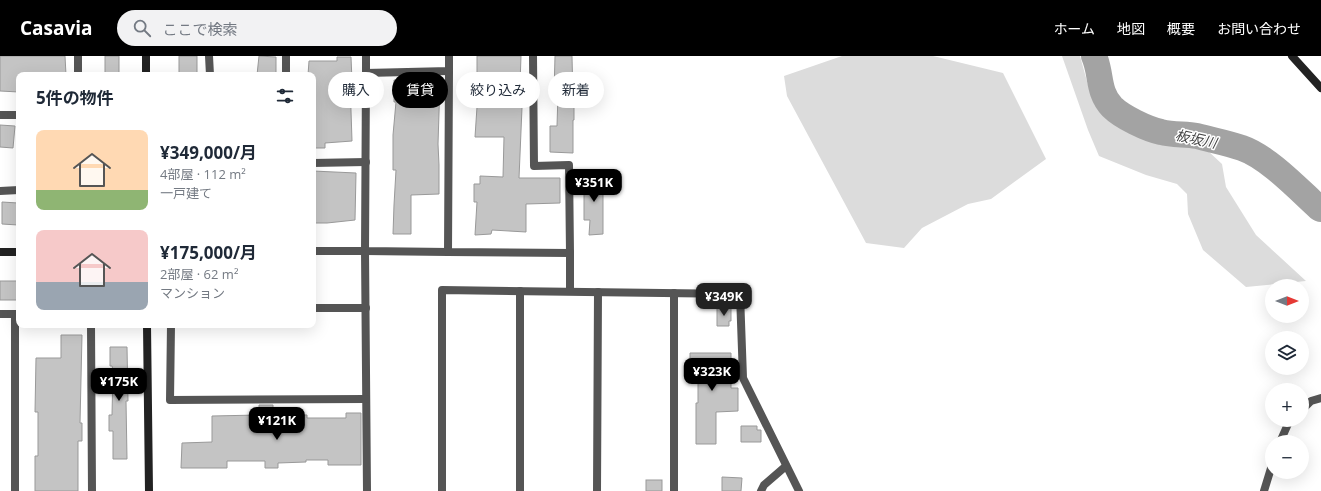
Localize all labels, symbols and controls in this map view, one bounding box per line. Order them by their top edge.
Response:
search box [117,10,397,46]
text: Casavia [20,15,93,41]
icon: search [131,17,153,39]
text: ここで検索 [163,19,238,39]
text: ホーム [1053,19,1095,38]
text: 地図 [1117,19,1145,38]
text: 概要 [1167,19,1195,38]
text: お問い合わせ [1217,19,1301,38]
chip: 購入 [328,72,384,108]
chip: 賃貸 [392,72,448,108]
chip: 絞り込み [456,72,540,108]
chip: 新着 [548,72,604,108]
icon: filters [274,85,296,107]
text: 5件の物件 [36,86,114,109]
water label: 板坂川 [1174,125,1221,153]
text: ¥349,000/月 [160,141,257,164]
icon: home [68,146,116,194]
text: 4部屋 · 112 m² [160,165,246,183]
pin: ¥351K [566,169,622,203]
text: ¥351K [575,173,613,191]
text: 一戸建て [160,184,212,202]
text: ¥175,000/月 [160,241,257,264]
icon: home [68,246,116,294]
text: 2部屋 · 62 m² [160,265,238,283]
north arrow [1265,279,1309,323]
map controls [1265,279,1309,479]
pin: ¥349K [696,283,752,317]
text: マンション [160,284,225,302]
text: ¥349K [705,287,743,305]
button: layers [1265,331,1309,375]
pin: ¥323K [684,358,740,392]
text: ¥323K [693,362,731,380]
pin: ¥175K [91,368,147,402]
text: ¥175K [100,372,138,390]
button: + [1265,383,1309,427]
pin: ¥121K [249,407,305,441]
text: ¥121K [258,411,296,429]
button: − [1265,435,1309,479]

